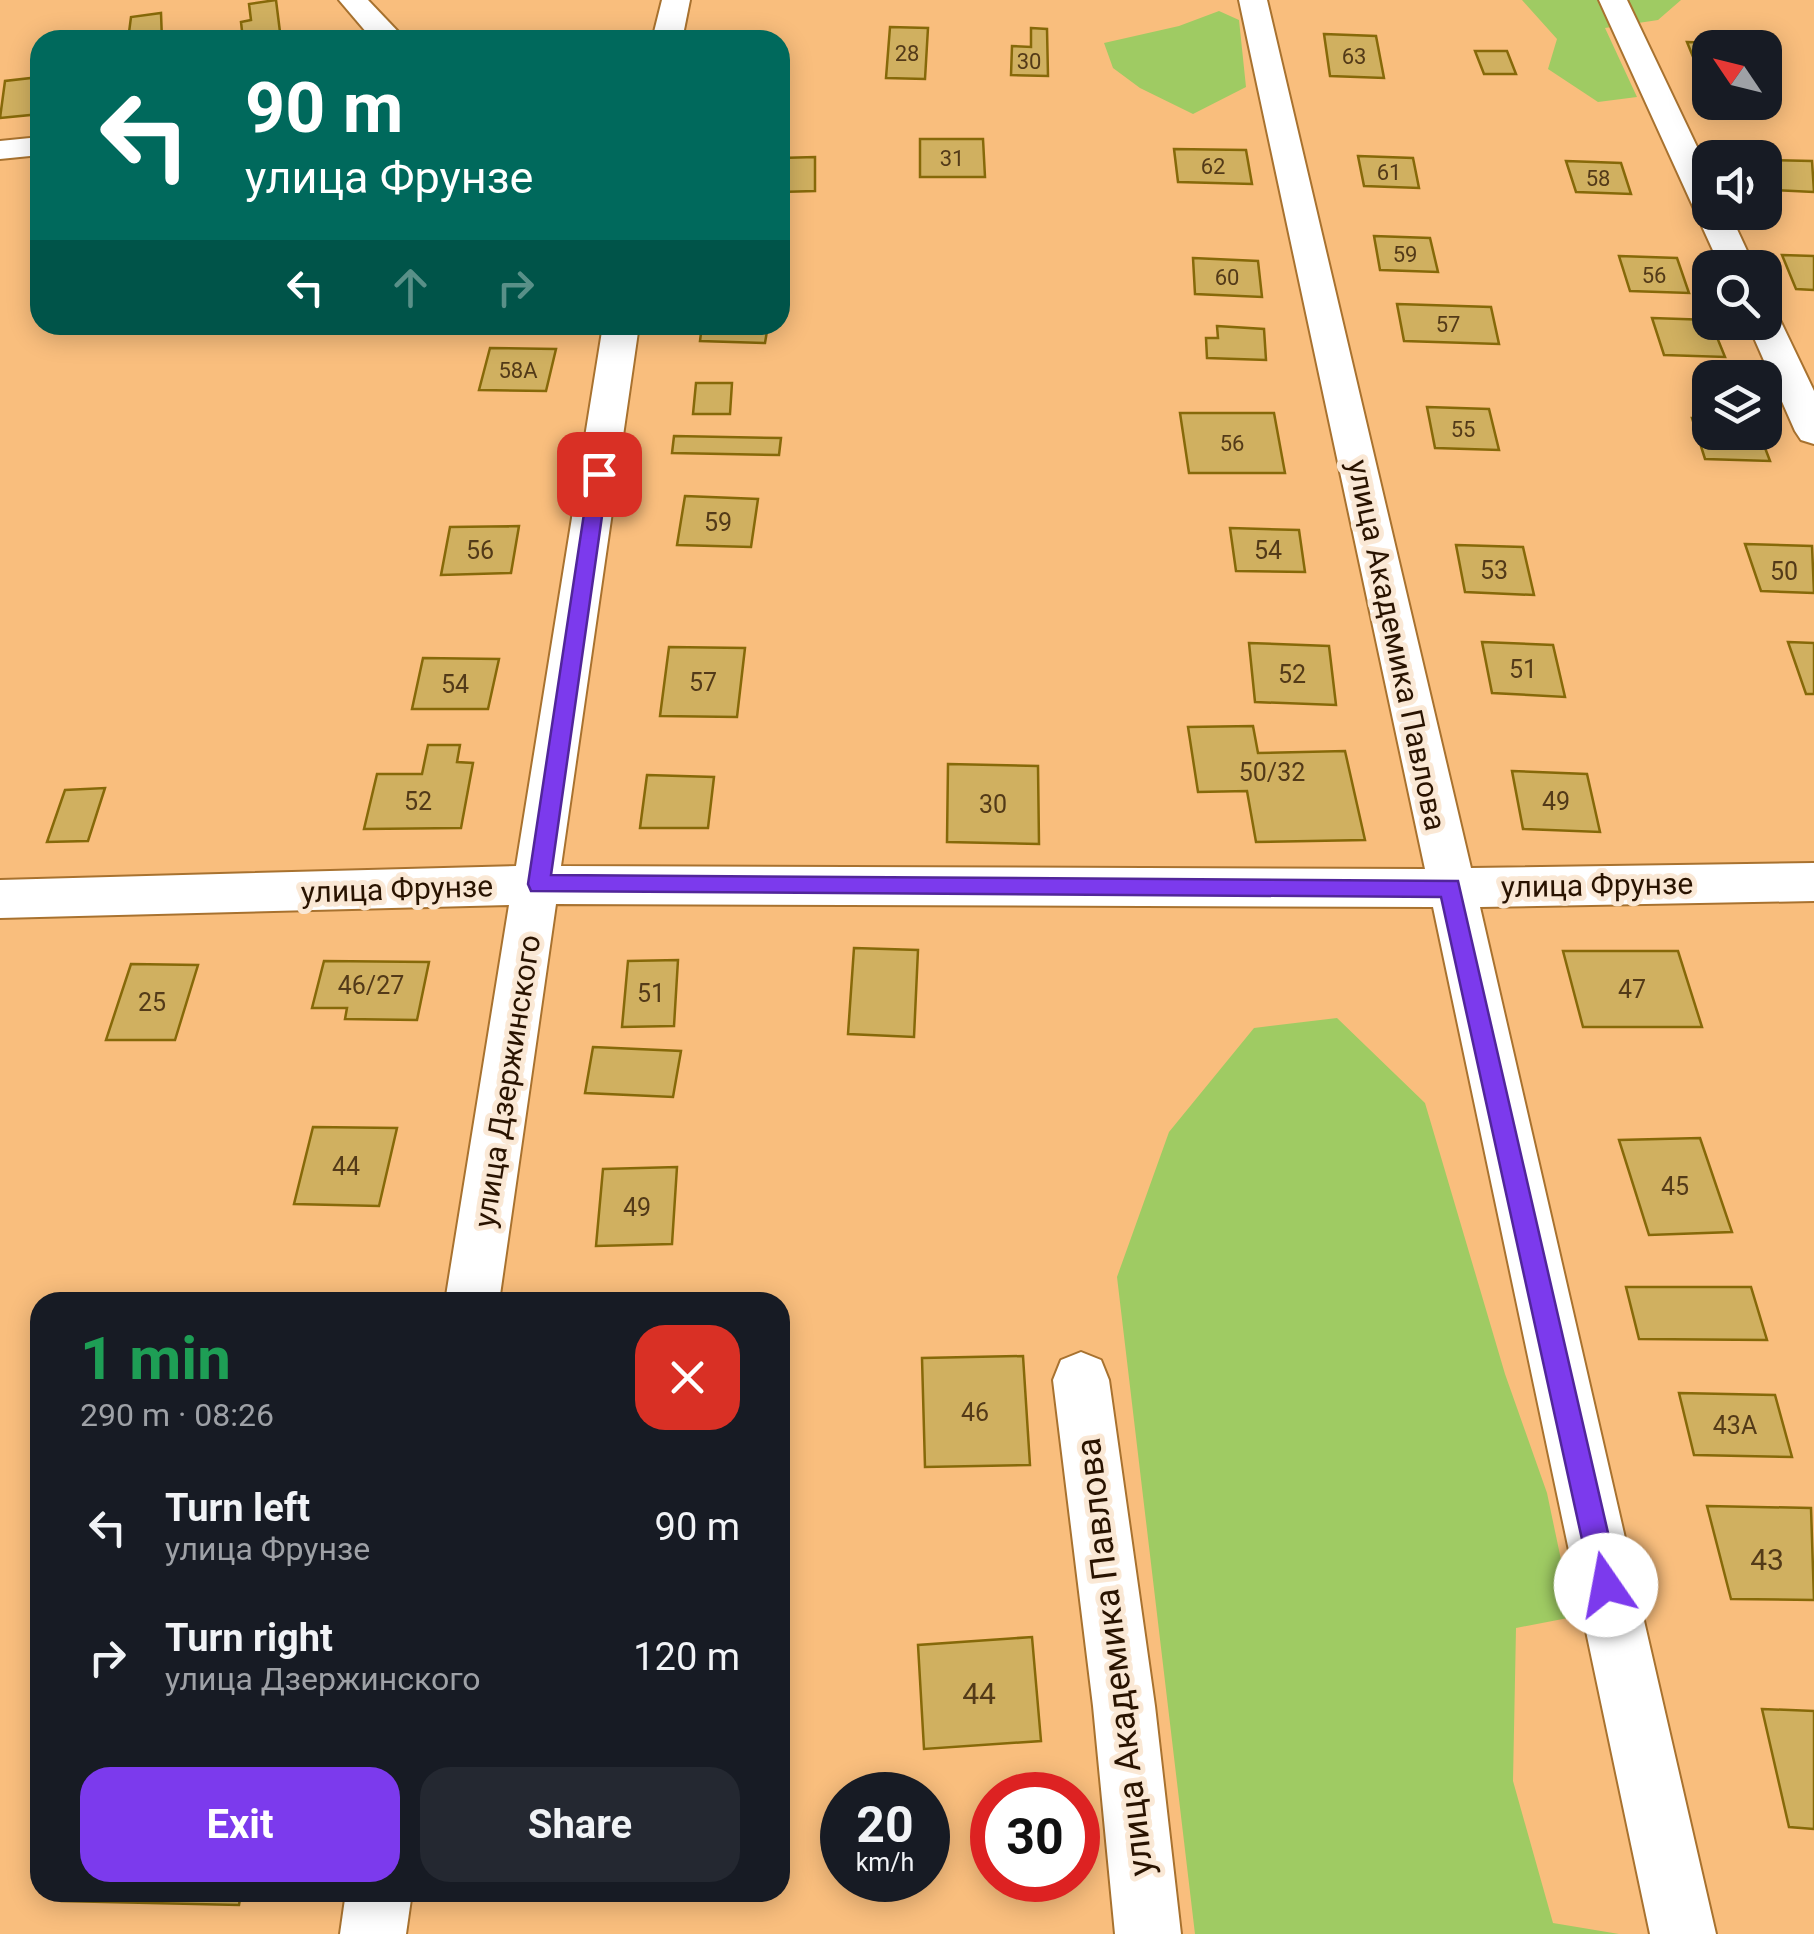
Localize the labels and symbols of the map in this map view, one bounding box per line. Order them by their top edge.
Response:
north arrow [1692,30,1782,120]
house number: 28 [895,41,919,66]
house number: 63 [1342,44,1366,69]
house number: 30 [1017,49,1041,74]
house number: 31 [940,146,964,171]
house number: 62 [1201,154,1225,179]
house number: 61 [1377,160,1401,185]
house number: 58 [1586,166,1610,191]
house number: 59 [1393,242,1417,267]
house number: 56 [1642,263,1666,288]
house number: 60 [1215,265,1239,290]
house number: 57 [1436,312,1460,337]
house number: 58А [498,358,538,383]
house number: 55 [1451,417,1475,442]
house number: 56 [1220,431,1244,456]
pin [557,432,642,517]
street label: улица Академика Павлова [1341,456,1453,834]
house number: 59 [704,508,732,537]
house number: 56 [466,536,494,565]
house number: 54 [1254,536,1282,565]
house number: 53 [1480,556,1508,585]
house number: 50 [1770,557,1798,586]
house number: 51 [1509,655,1537,684]
house number: 52 [1278,660,1306,689]
house number: 57 [689,668,717,697]
house number: 54 [441,670,469,699]
house number: 50/32 [1239,758,1305,787]
house number: 52 [404,787,432,816]
house number: 49 [1542,787,1570,816]
house number: 30 [979,790,1007,819]
street label: улица Фрунзе [1501,866,1693,904]
street label: улица Фрунзе [300,868,494,910]
street label: улица Дзержинского [467,932,547,1230]
house number: 46/27 [338,971,404,1000]
house number: 47 [1618,975,1646,1004]
house number: 51 [637,979,665,1008]
house number: 25 [138,988,166,1017]
house number: 44 [332,1152,360,1181]
house number: 45 [1661,1172,1689,1201]
house number: 49 [623,1193,651,1222]
house number: 46 [961,1398,989,1427]
house number: 43А [1713,1411,1757,1440]
street label: улица Академика Павлова [1068,1435,1162,1879]
position arrow [1554,1533,1658,1637]
house number: 43 [1750,1542,1784,1577]
house number: 44 [962,1676,996,1711]
speed limit sign: 30 [970,1772,1100,1902]

